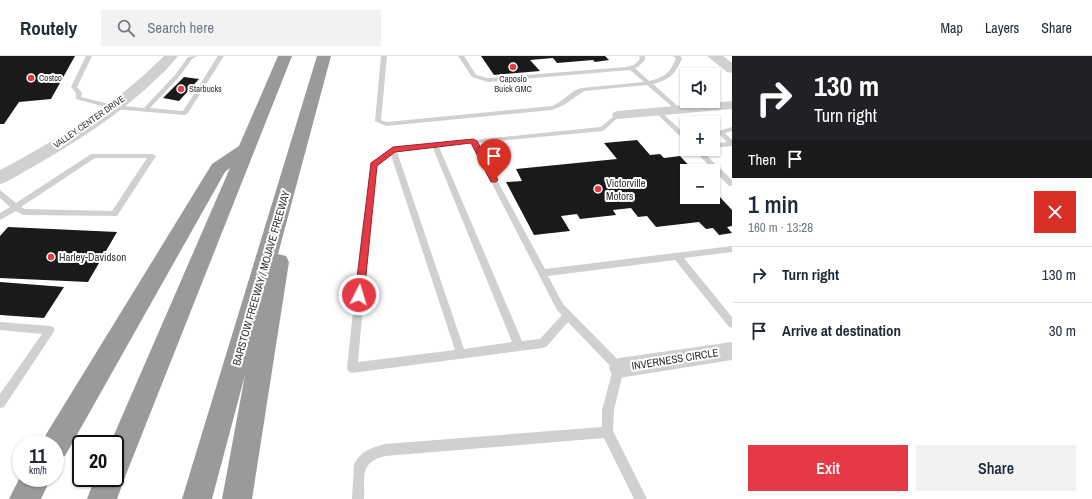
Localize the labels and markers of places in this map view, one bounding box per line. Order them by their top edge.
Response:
marker: Caposio Buick GMC [508,62,518,72]
place label: Costco [39,72,62,84]
marker: Costco [26,73,36,83]
place label: Caposio Buick GMC [494,73,532,95]
place label: Starbucks [189,83,222,95]
marker: Starbucks [176,84,186,94]
pin [477,139,511,180]
place label: Victorville Motors [606,176,645,203]
marker: Victorville Motors [593,184,603,194]
place label: Harley-Davidson [59,250,126,264]
marker: Harley-Davidson [46,252,56,262]

